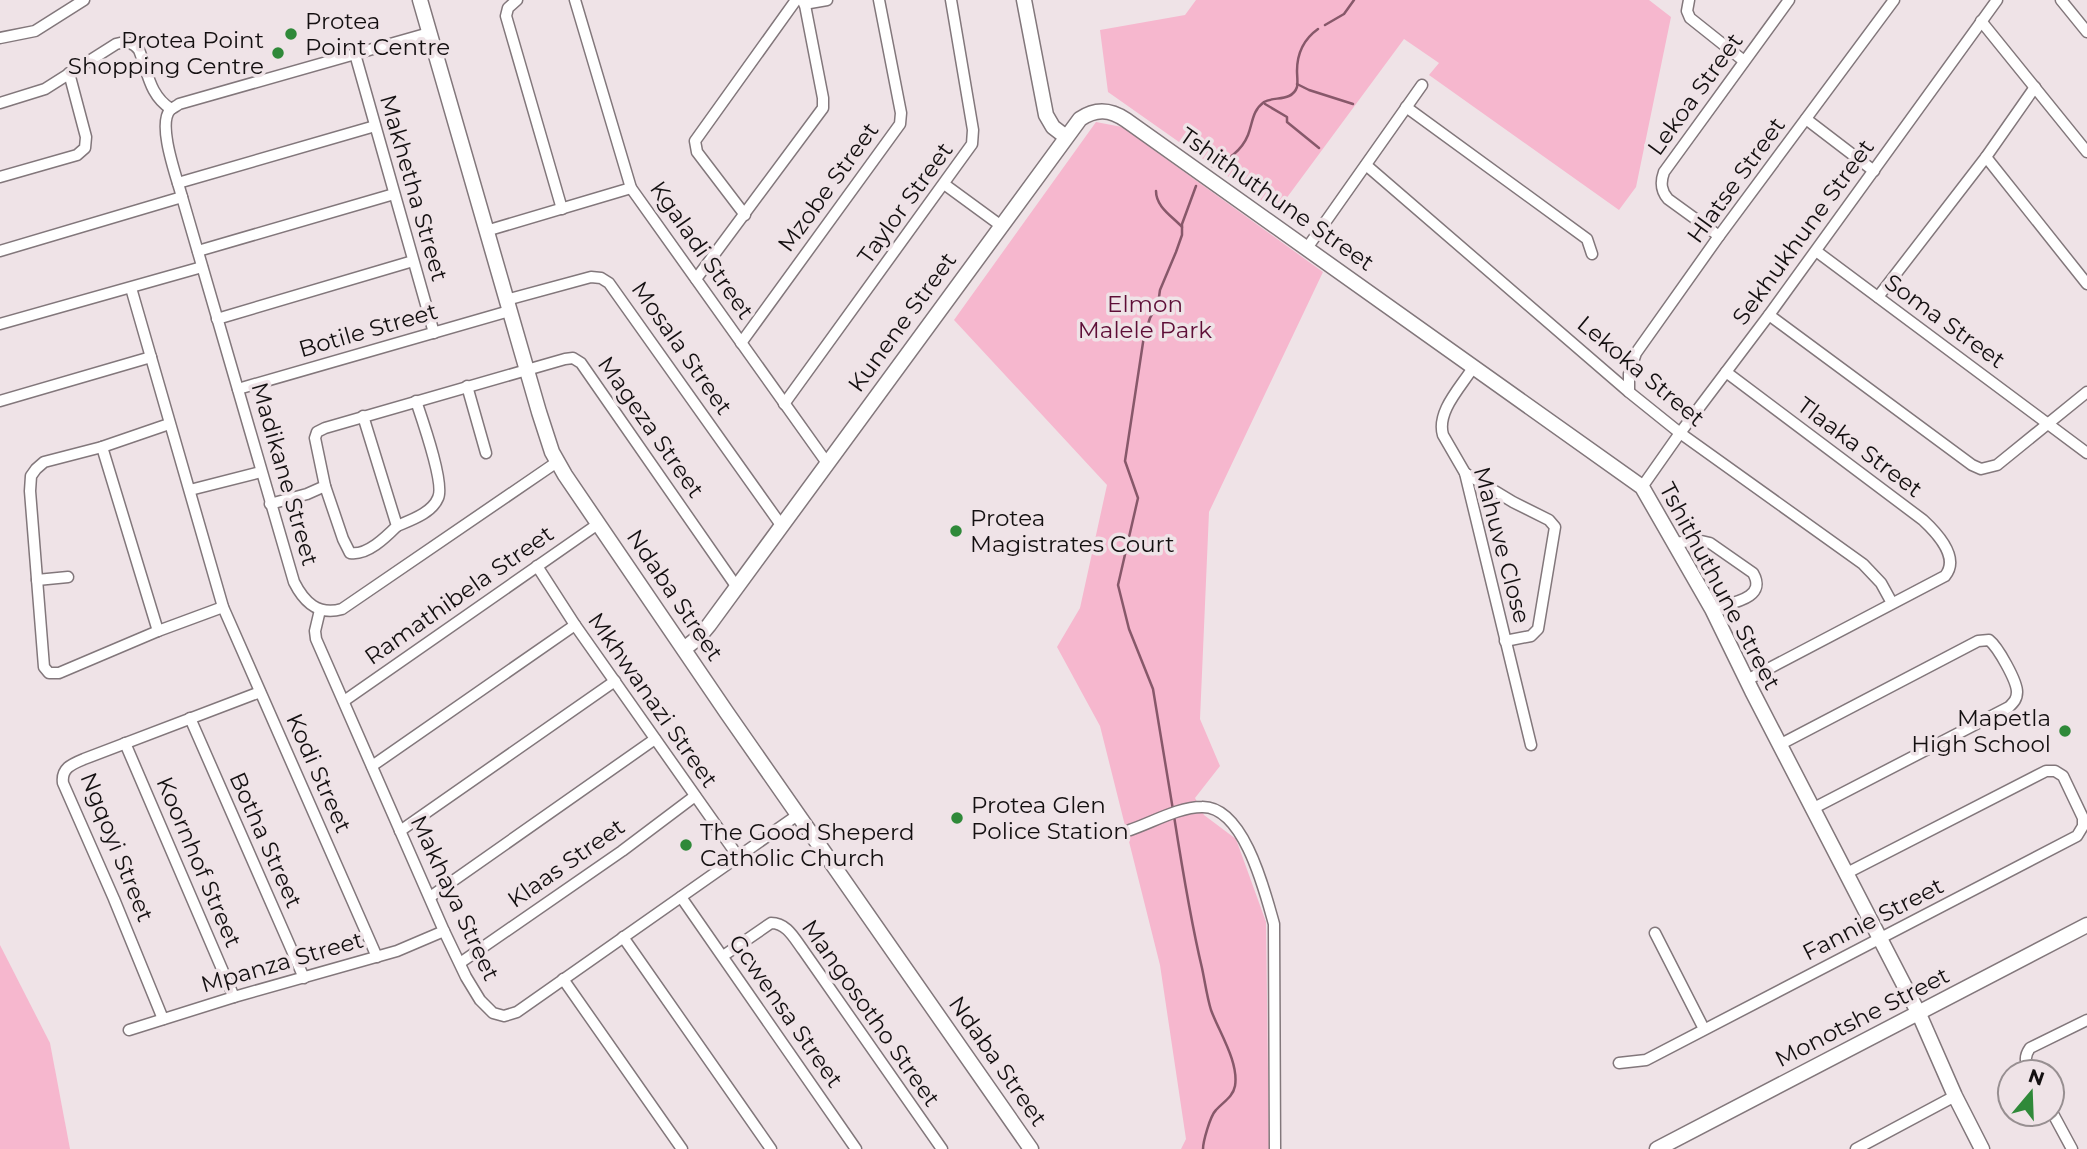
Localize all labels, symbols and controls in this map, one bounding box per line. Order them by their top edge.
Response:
place label: Protea Point Centre [305,7,450,61]
place label: Protea Point Shopping Centre [68,26,264,80]
marker: Protea Point Centre [283,26,299,42]
street label: Lekoa Street [1641,28,1749,160]
marker: Protea Point Shopping Centre [270,45,286,61]
street label: Makhetha Street [374,91,454,285]
street label: Hlatse Street [1681,112,1791,248]
street label: Mzobe Street [772,117,884,257]
street label: Tshithuthune Street [1174,121,1380,277]
street label: Sekhukhune Street [1726,134,1880,330]
street label: Taylor Street [851,137,959,269]
street label: Kgaladi Street [644,176,760,324]
street label: Kunene Street [842,247,962,397]
street label: Soma Street [1879,268,2011,374]
street label: Mosala Street [626,276,738,420]
park label: Elmon Malele Park [1078,290,1212,344]
street label: Botile Street [295,297,441,363]
street label: Lekoka Street [1572,310,1710,432]
street label: Mageza Street [592,351,710,503]
street label: Madikane Street [245,379,325,569]
street label: Tlaaka Street [1792,391,1928,503]
street label: Mahuve Close [1468,464,1536,626]
street label: Tshithuthune Street [1653,478,1787,694]
place label: Protea Magistrates Court [970,504,1175,558]
street label: Ramathibela Street [359,519,559,671]
marker: Protea Magistrates Court [948,523,964,539]
street label: Ndaba Street [621,524,729,666]
street label: Mkhwanazi Street [582,607,724,793]
place label: Mapetla High School [1911,704,2051,758]
street label: Kodi Street [280,709,358,837]
marker: Mapetla High School [2057,723,2073,739]
street label: Ngqoyi Street [74,768,160,926]
street label: Botha Street [224,768,308,912]
street label: Koornhof Street [150,772,248,952]
place label: Protea Glen Police Station [971,791,1129,845]
marker: Protea Glen Police Station [949,810,965,826]
street label: Makhaya Street [404,811,506,985]
street label: Klaas Street [502,812,630,914]
place label: The Good Sheperd Catholic Church [700,818,915,872]
marker: The Good Sheperd Catholic Church [678,837,694,853]
street label: Fannie Street [1798,871,1948,967]
street label: Mangosotho Street [796,914,946,1112]
street label: Mpanza Street [198,925,366,999]
street label: Gcwensa Street [723,929,849,1093]
street label: Monotshe Street [1770,961,1954,1073]
street label: Ndaba Street [943,991,1053,1131]
north arrow [1996,1058,2066,1128]
text: N [2025,1064,2047,1091]

